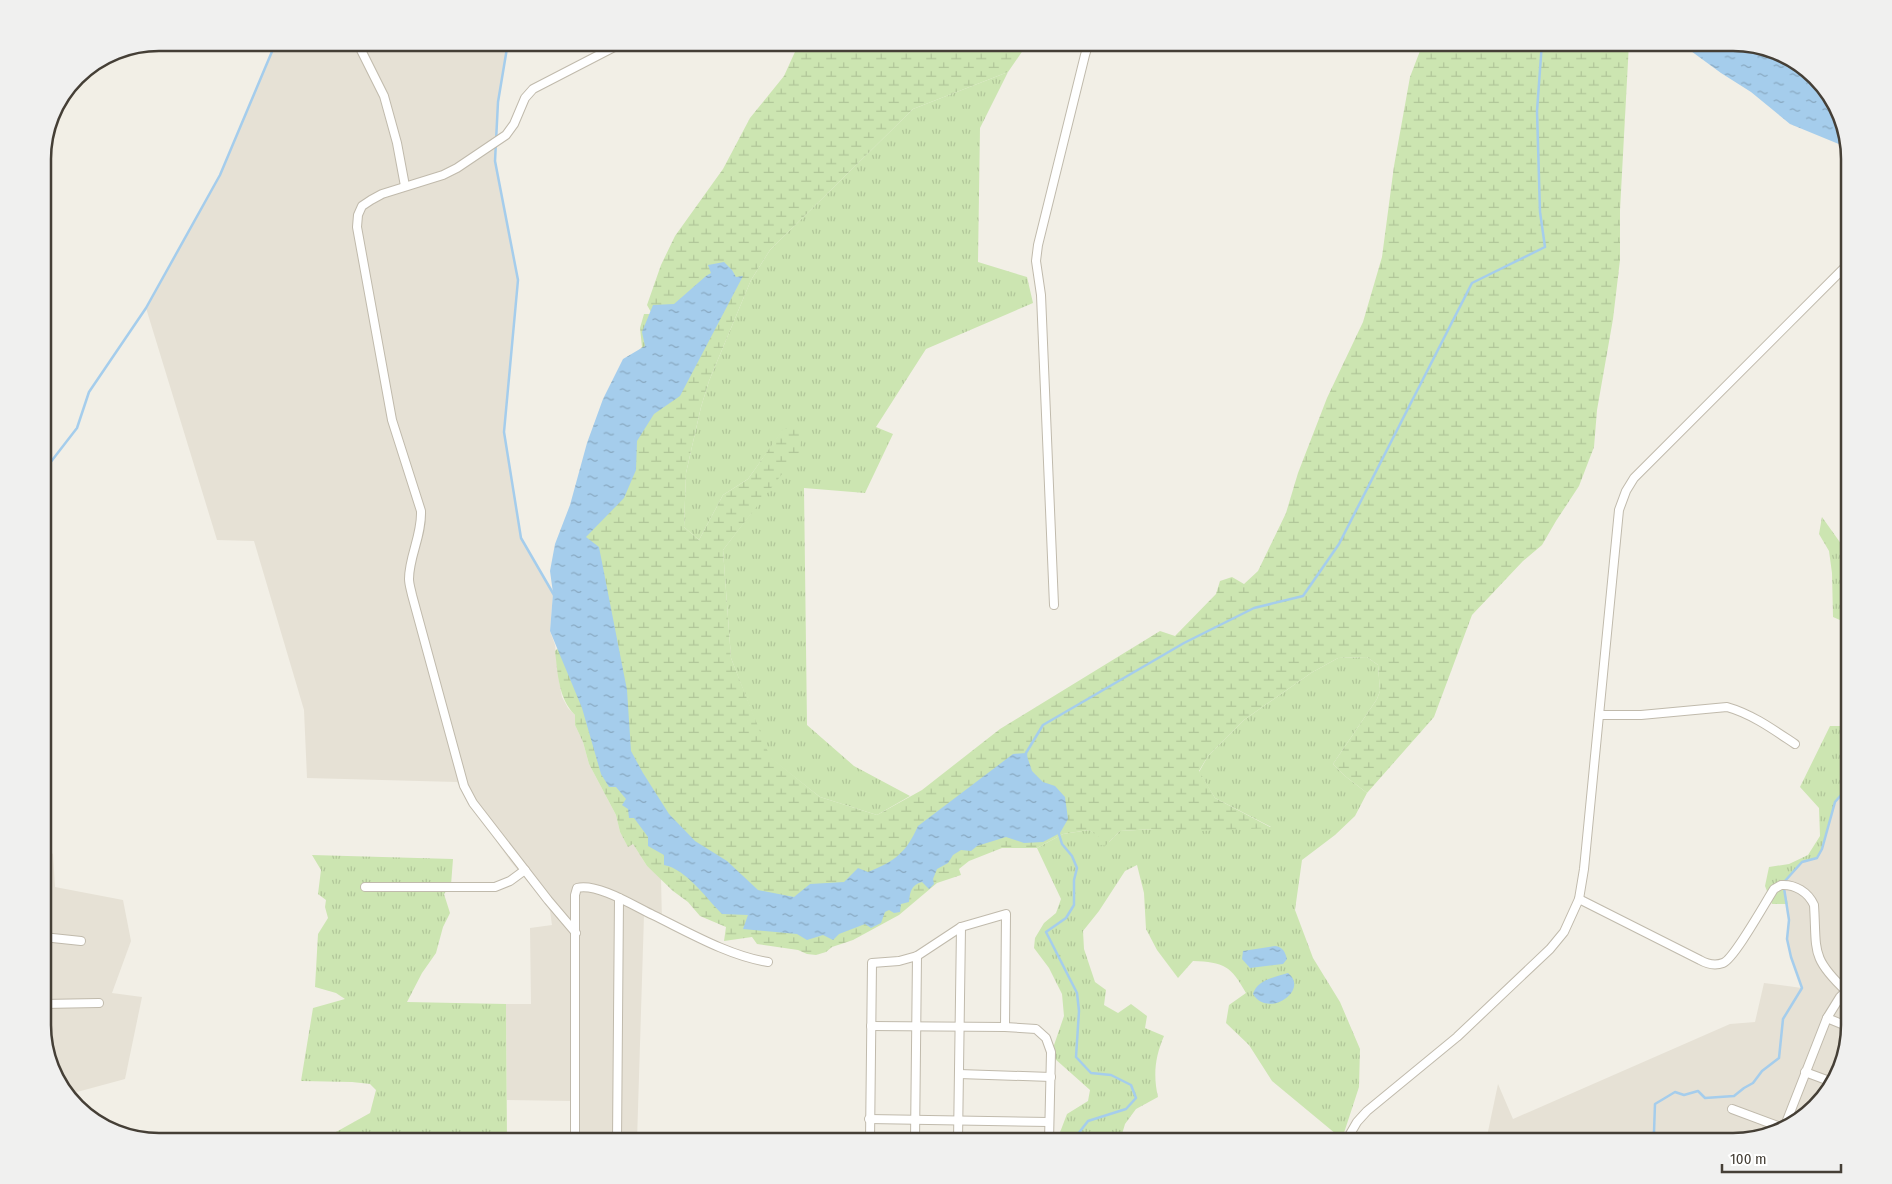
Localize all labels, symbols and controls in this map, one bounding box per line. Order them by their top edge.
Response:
scale bar [1722,1142,1841,1174]
text: 100 m [1730,1150,1767,1168]

